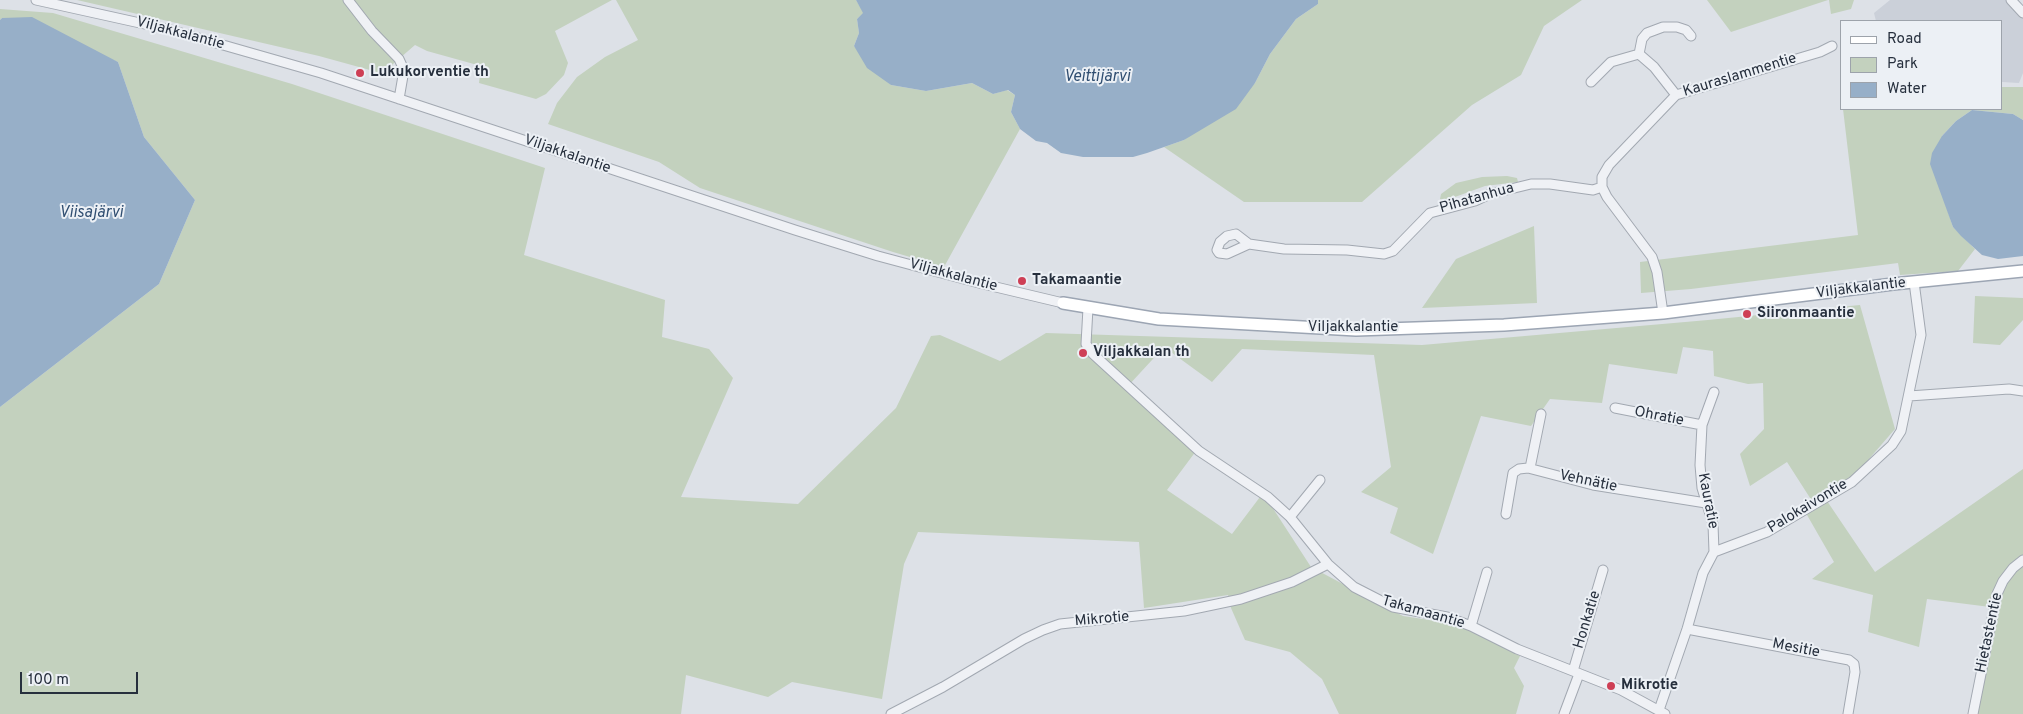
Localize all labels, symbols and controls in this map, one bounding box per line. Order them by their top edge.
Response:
street label: Viljakkalantie [134,14,226,54]
legend [1840,20,2003,110]
text: Road [1887,30,1922,49]
street label: Kauraslammentie [1681,50,1799,102]
text: Park [1887,55,1918,74]
place label: Lukukorventie th [370,64,489,82]
marker: Lukukorventie th [354,67,366,79]
water label: Veittijärvi [1064,68,1130,88]
text: Water [1887,80,1926,99]
street label: Viljakkalantie [521,132,613,178]
street label: Pihatanhua [1438,180,1516,218]
water label: Viisajärvi [59,204,123,224]
street label: Viljakkalantie [907,256,999,296]
place label: Takamaantie [1032,272,1122,290]
marker: Takamaantie [1016,275,1028,287]
street label: Viljakkalantie [1815,275,1907,303]
place label: Siironmaantie [1757,305,1855,323]
marker: Siironmaantie [1741,308,1753,320]
street label: Viljakkalantie [1308,319,1398,337]
place label: Viljakkalan th [1093,344,1190,362]
marker: Viljakkalan th [1077,347,1089,359]
street label: Ohratie [1633,403,1685,431]
street label: Vehnätie [1557,467,1619,497]
street label: Kauratie [1693,472,1721,530]
street label: Palokaivontie [1765,476,1851,538]
street label: Honkatie [1571,589,1605,651]
street label: Hietastentie [1973,591,2007,675]
street label: Takamaantie [1379,593,1467,633]
street label: Mikrotie [1074,609,1130,631]
street label: Mesitie [1771,636,1821,662]
scale bar [22,662,140,694]
text: 100 m [28,671,69,690]
place label: Mikrotie [1621,677,1678,695]
marker: Mikrotie [1605,680,1617,692]

